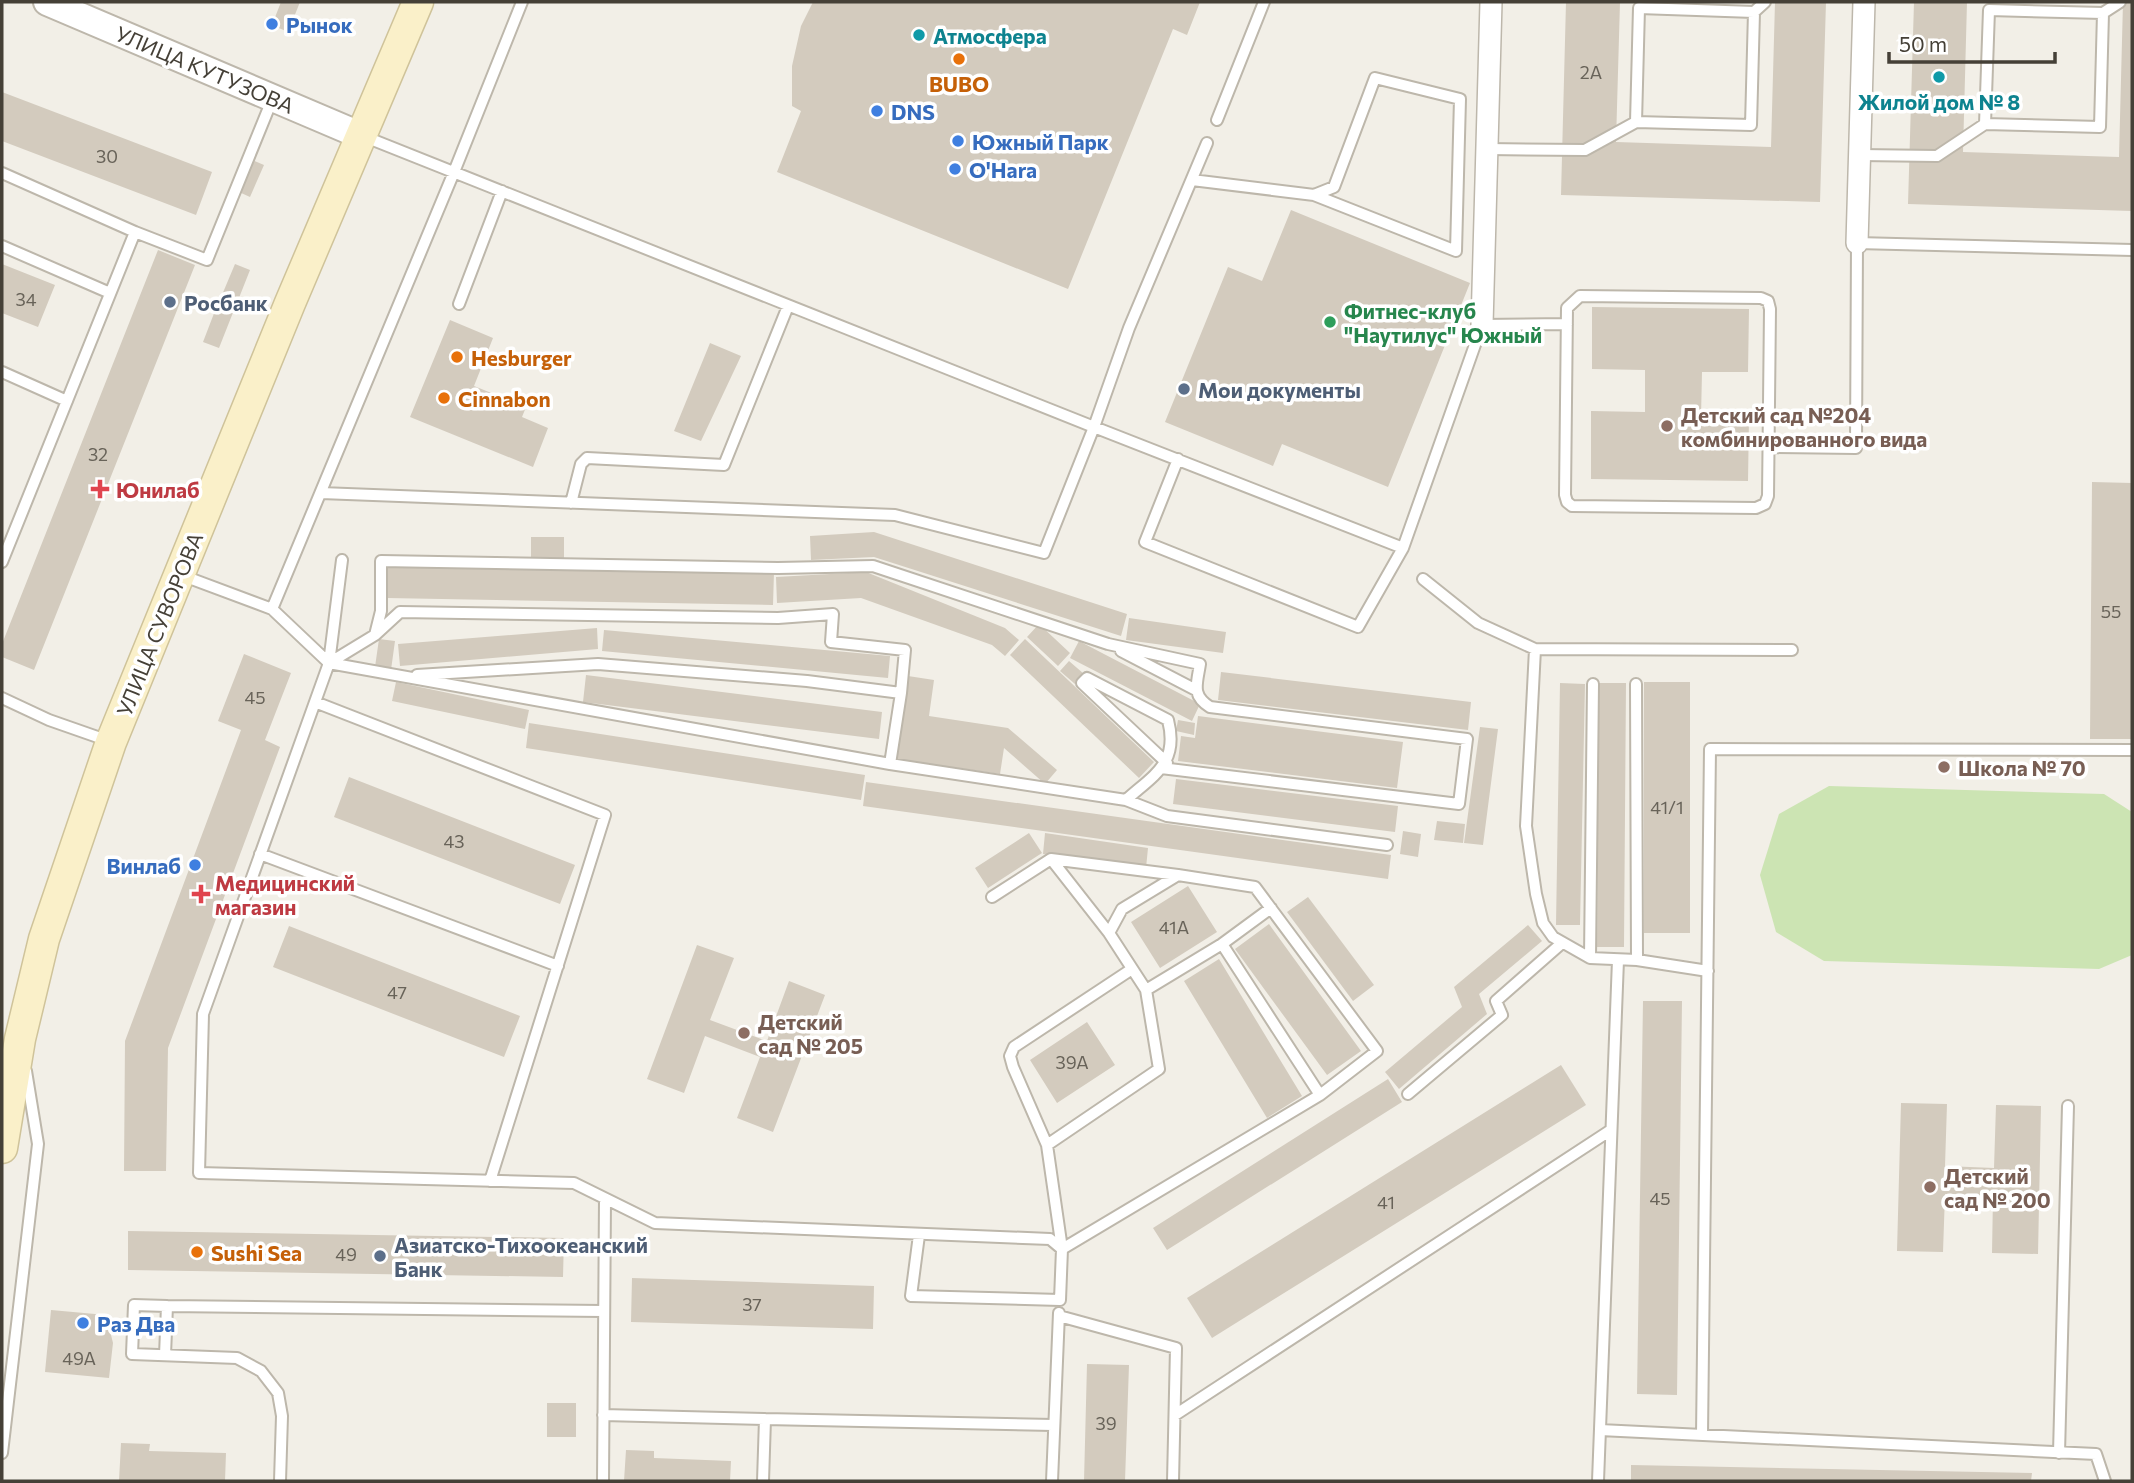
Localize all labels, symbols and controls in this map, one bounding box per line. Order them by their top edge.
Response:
place label: Рынок [286,12,353,37]
marker: Рынок [264,16,280,32]
street label: УЛИЦА КУТУЗОВА [112,20,298,118]
scale bar [1889,21,2055,65]
place label: Атмосфера [933,23,1047,48]
marker: Атмосфера [911,27,927,43]
text: 50 m [1899,31,1947,56]
marker: BUBO [951,51,967,67]
house number: 2А [1580,61,1602,83]
marker: Жилой дом № 8 [1931,69,1947,85]
place label: BUBO [929,71,989,96]
place label: Жилой дом № 8 [1858,89,2020,114]
place label: DNS [891,99,935,124]
marker: DNS [869,103,885,119]
place label: Южный Парк [972,129,1109,154]
marker: Южный Парк [950,133,966,149]
house number: 30 [96,145,118,167]
place label: O'Hara [969,157,1037,182]
marker: O'Hara [947,161,963,177]
house number: 34 [15,288,37,310]
place label: Росбанк [184,290,268,315]
marker: Росбанк [162,294,178,310]
place label: Фитнес-клуб "Наутилус" Южный [1344,298,1542,347]
marker: Фитнес-клуб "Наутилус" Южный [1322,314,1338,330]
place label: Hesburger [471,345,572,370]
marker: Hesburger [449,349,465,365]
place label: Мои документы [1198,377,1361,402]
marker: Мои документы [1176,381,1192,397]
place label: Cinnabon [458,386,551,411]
marker: Cinnabon [436,390,452,406]
place label: Детский сад №204 комбинированного вида [1681,402,1927,451]
marker: Детский сад №204 комбинированного вида [1659,418,1675,434]
house number: 32 [88,443,108,465]
place label: Юнилаб [116,477,200,502]
marker: Юнилаб [90,479,110,499]
street label: УЛИЦА СУВОРОВА [111,528,207,720]
house number: 55 [2101,600,2121,622]
house number: 45 [244,686,266,708]
place label: Школа № 70 [1958,755,2086,780]
marker: Школа № 70 [1936,759,1952,775]
house number: 41/1 [1650,796,1684,818]
house number: 43 [443,830,465,852]
place label: Винлаб [107,853,181,878]
marker: Винлаб [187,857,203,873]
place label: Медицинский магазин [215,870,355,919]
marker: Медицинский магазин [193,886,209,902]
house number: 41А [1159,916,1189,938]
house number: 47 [387,981,407,1003]
place label: Детский сад № 205 [758,1009,863,1058]
marker: Детский сад № 205 [736,1025,752,1041]
house number: 39А [1055,1051,1089,1073]
place label: Детский сад № 200 [1944,1163,2051,1212]
marker: Детский сад № 200 [1922,1179,1938,1195]
house number: 45 [1649,1187,1671,1209]
house number: 41 [1377,1191,1395,1213]
place label: Азиатско-Тихоокеанский Банк [394,1232,648,1281]
place label: Sushi Sea [211,1240,302,1265]
house number: 49 [335,1243,357,1265]
marker: Sushi Sea [189,1244,205,1260]
marker: Азиатско-Тихоокеанский Банк [372,1248,388,1264]
house number: 37 [742,1293,762,1315]
place label: Раз Два [97,1311,175,1336]
marker: Раз Два [75,1315,91,1331]
house number: 49А [62,1347,96,1369]
house number: 39 [1095,1412,1117,1434]

